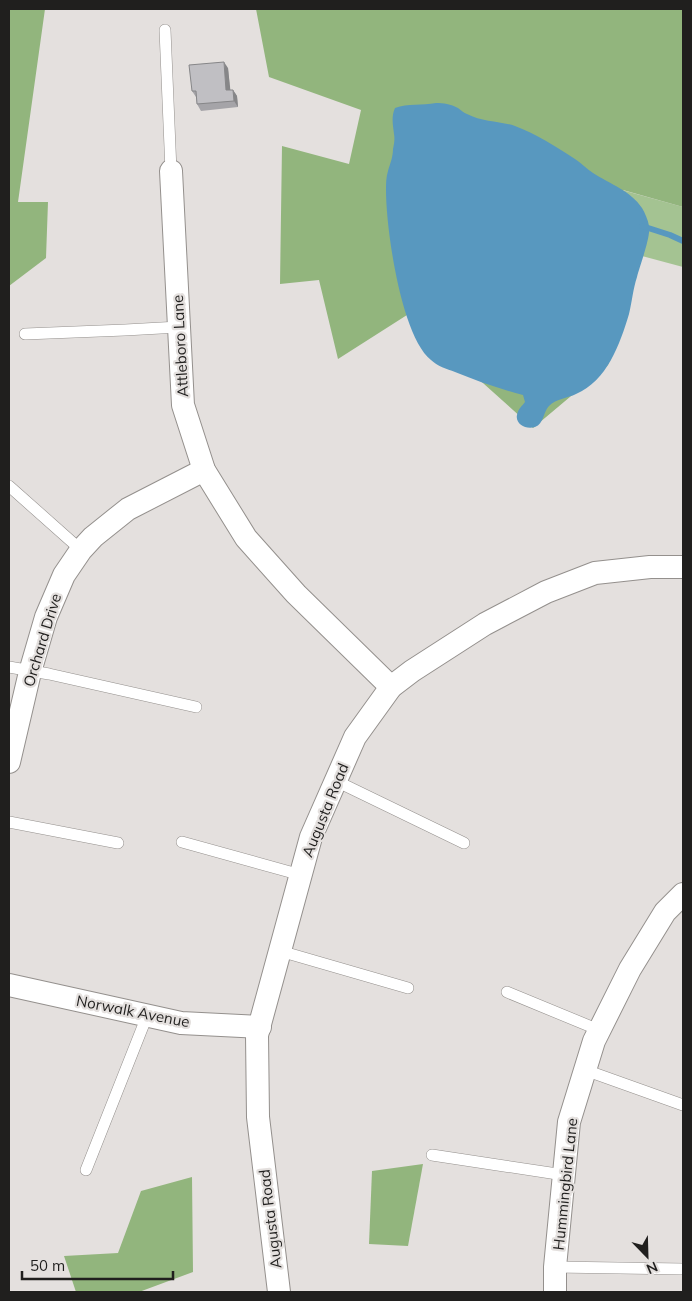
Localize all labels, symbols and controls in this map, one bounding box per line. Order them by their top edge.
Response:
street label: Attleboro Lane [168,294,192,398]
street label: Orchard Drive [19,591,65,689]
street label: Augusta Road [298,760,352,860]
street label: Norwalk Avenue [75,991,191,1031]
street label: Hummingbird Lane [549,1117,581,1251]
street label: Augusta Road [254,1168,286,1270]
north arrow [622,1231,672,1281]
scale bar [22,1248,174,1280]
text: 50 m [30,1256,65,1275]
text: N [644,1258,660,1278]

